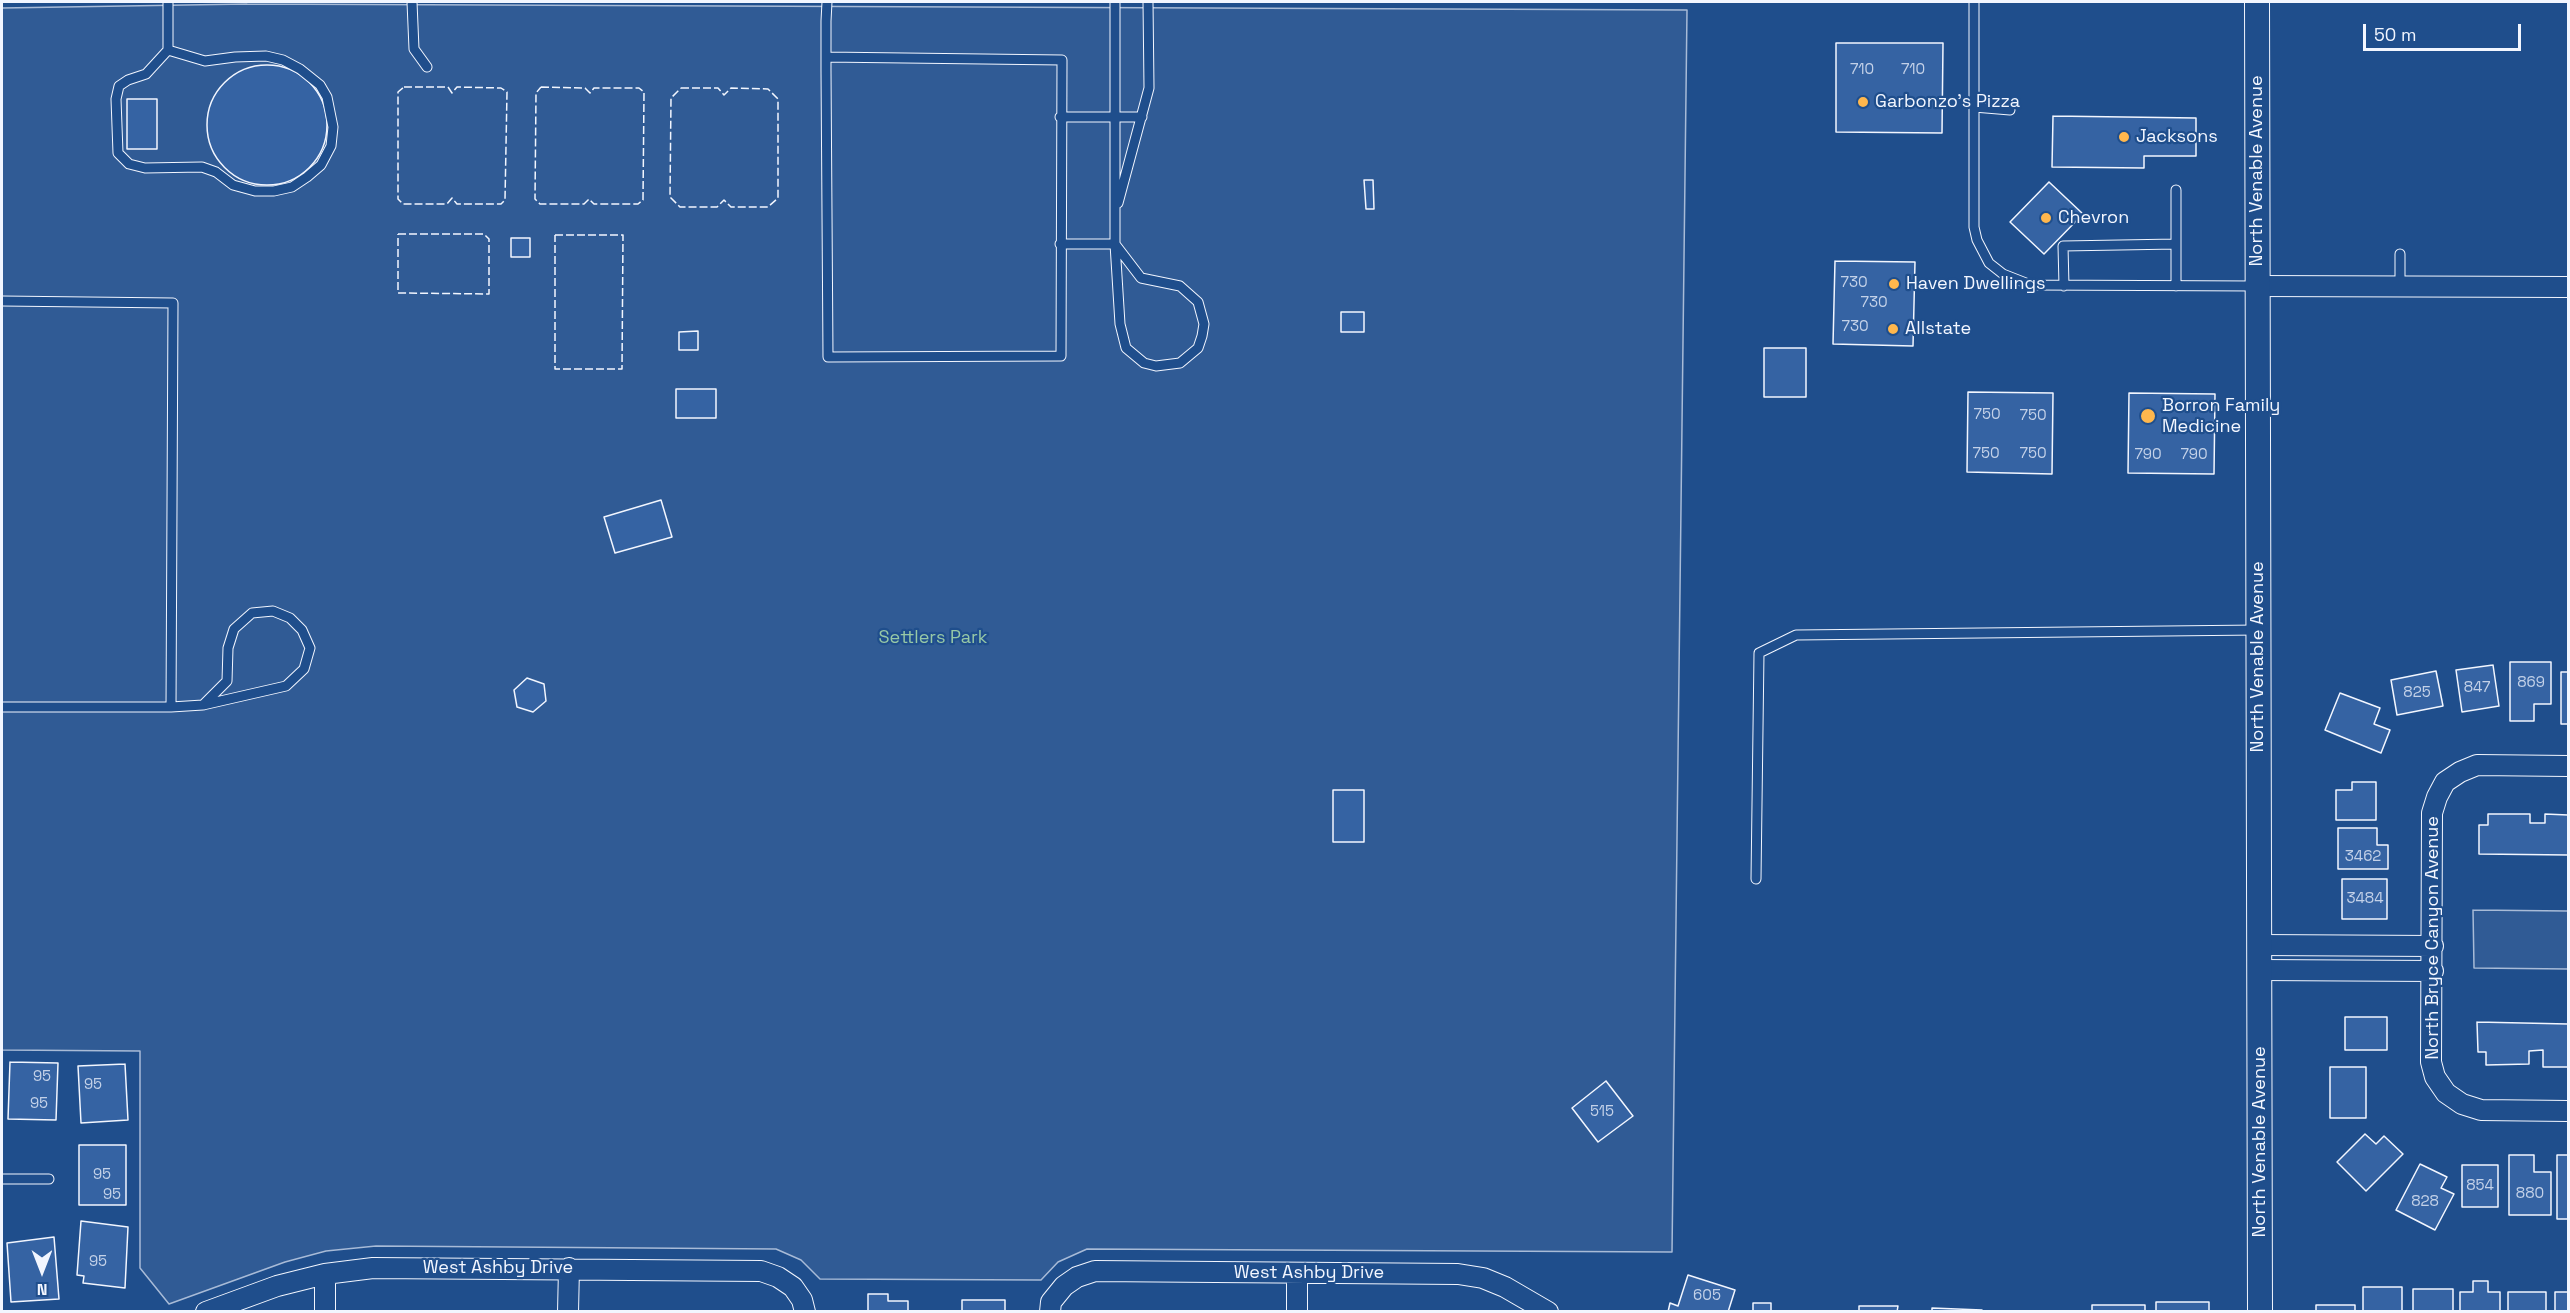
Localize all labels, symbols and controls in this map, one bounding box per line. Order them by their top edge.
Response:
scale bar [2366,12,2524,50]
text: 50 m [2374,23,2416,46]
house number: 710 [1850,61,1874,79]
house number: 710 [1901,61,1925,79]
street label: North Venable Avenue [2246,75,2268,267]
place label: Garbonzo's Pizza [1875,91,2020,113]
marker: Garbonzo's Pizza [1856,95,1870,109]
place label: Jacksons [2136,126,2218,148]
marker: Jacksons [2117,130,2131,144]
place label: Chevron [2058,207,2129,229]
marker: Chevron [2039,211,2053,225]
place label: Haven Dwellings [1906,273,2045,295]
house number: 730 [1840,274,1868,292]
marker: Haven Dwellings [1887,277,1901,291]
house number: 730 [1860,294,1888,312]
house number: 730 [1841,318,1869,336]
place label: Allstate [1905,318,1971,340]
marker: Allstate [1886,322,1900,336]
place label: Borron Family Medicine [2162,395,2280,438]
house number: 750 [1973,406,2001,424]
house number: 750 [2019,407,2047,425]
marker: Borron Family Medicine [2139,407,2157,425]
house number: 750 [1972,445,2000,463]
house number: 750 [2019,445,2047,463]
house number: 790 [2134,446,2162,464]
house number: 790 [2180,446,2208,464]
street label: North Venable Avenue [2247,561,2269,753]
park label: Settlers Park [879,627,987,649]
house number: 869 [2517,674,2545,692]
house number: 847 [2464,679,2490,697]
house number: 825 [2403,684,2431,702]
street label: North Bryce Canyon Avenue [2422,816,2444,1060]
house number: 3462 [2345,848,2381,866]
house number: 3484 [2346,890,2384,908]
street label: North Venable Avenue [2249,1046,2271,1238]
house number: 95 [33,1068,51,1086]
house number: 95 [84,1076,102,1094]
house number: 95 [30,1095,48,1113]
house number: 515 [1590,1103,1614,1121]
house number: 95 [93,1166,111,1184]
house number: 854 [2466,1177,2494,1195]
house number: 880 [2516,1185,2544,1203]
house number: 95 [103,1186,121,1204]
house number: 828 [2411,1193,2439,1211]
north arrow [12,1241,72,1301]
house number: 95 [89,1253,107,1271]
street label: West Ashby Drive [423,1257,573,1279]
street label: West Ashby Drive [1234,1262,1384,1284]
text: N [37,1279,47,1300]
house number: 605 [1693,1287,1721,1305]

